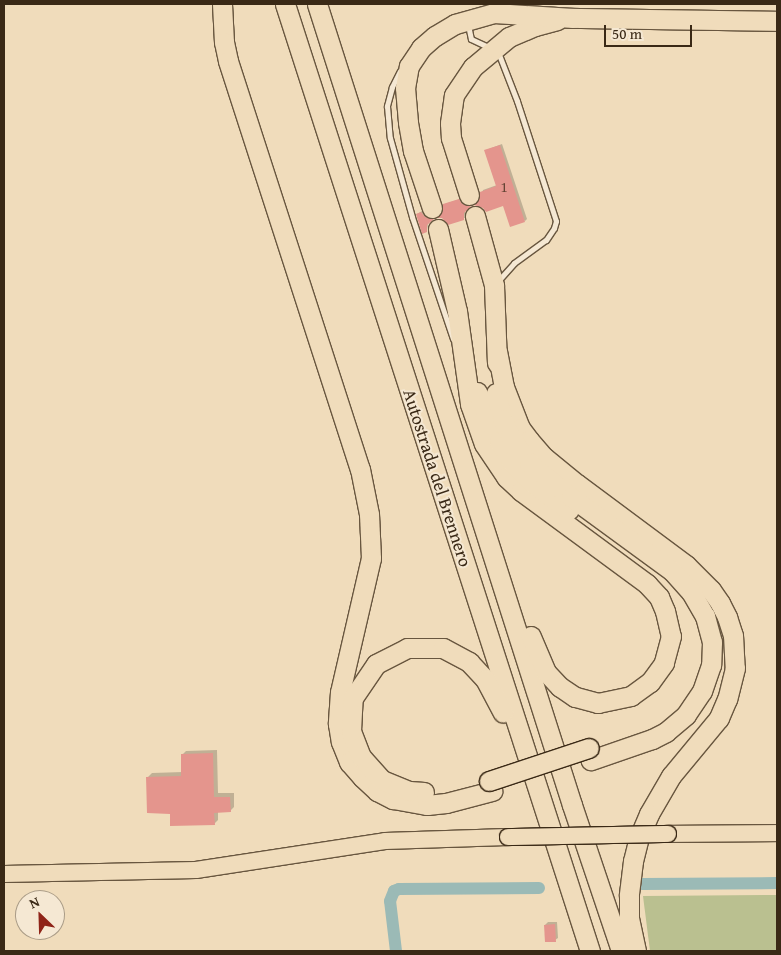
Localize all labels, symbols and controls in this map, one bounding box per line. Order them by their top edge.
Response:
scale bar [606,15,694,47]
text: 50 m [612,23,642,44]
house number: 1 [500,178,508,196]
street label: Autostrada del Brennero [398,387,476,569]
north arrow [15,890,65,940]
text: N [26,891,43,913]

